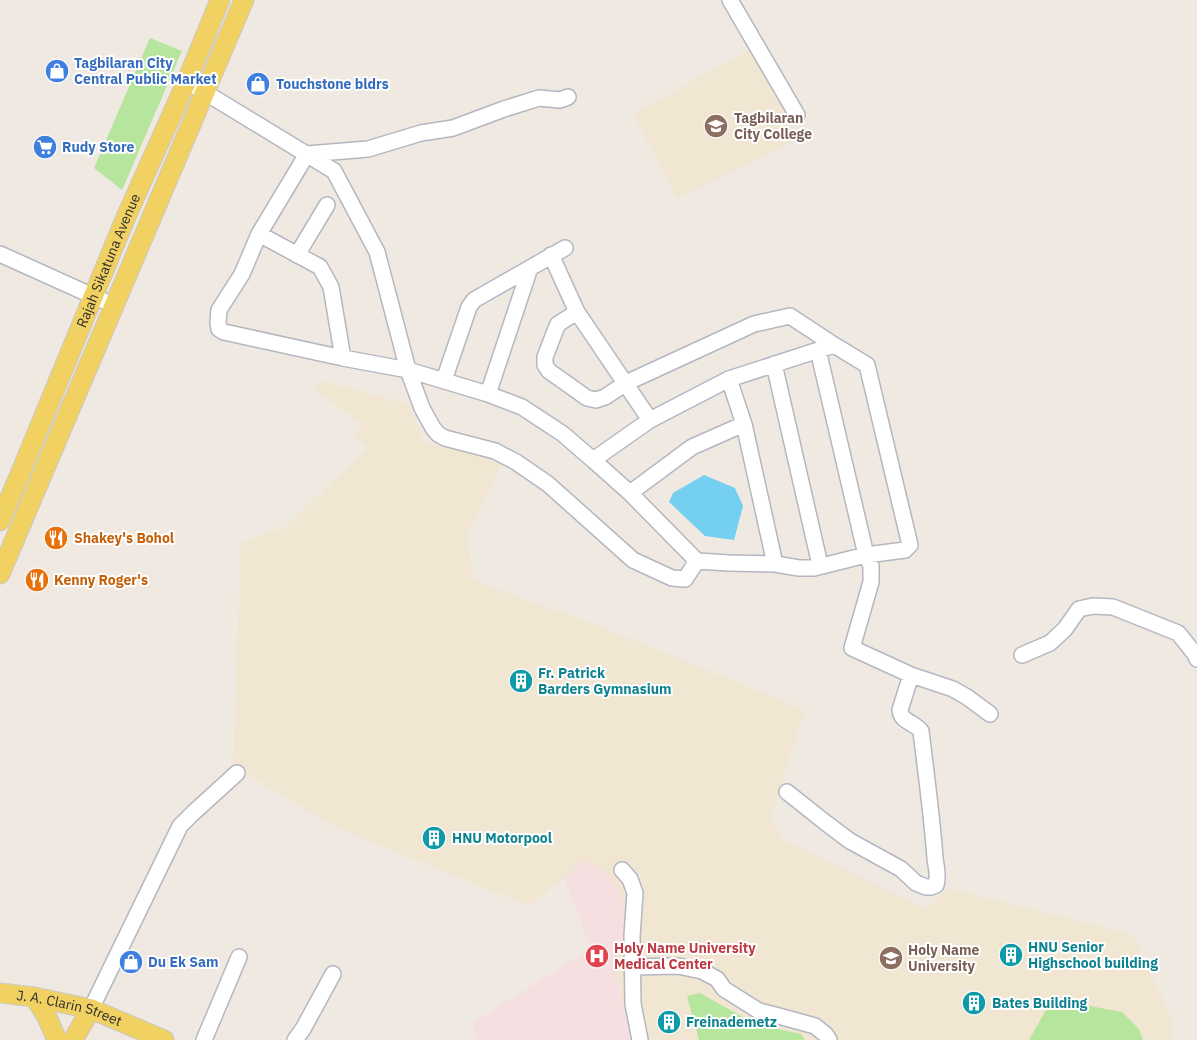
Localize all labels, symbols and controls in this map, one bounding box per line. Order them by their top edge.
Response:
place label: Tagbilaran City Central Public Market [74,54,217,88]
shop icon: Tagbilaran City Central Public Market [44,58,70,84]
shop icon: Touchstone bldrs [245,71,271,97]
place label: Touchstone bldrs [276,75,389,93]
place label: Tagbilaran City College [734,109,812,143]
school or university icon: Tagbilaran City College [703,113,729,139]
supermarket icon: Rudy Store [32,134,58,160]
place label: Rudy Store [62,138,135,156]
street label: Rajah Sikatuna Avenue [72,191,144,330]
restaurant icon: Shakey's Bohol [43,525,69,551]
place label: Shakey's Bohol [74,529,174,547]
restaurant icon: Kenny Roger's [24,567,50,593]
place label: Kenny Roger's [54,571,148,589]
place label: Fr. Patrick Barders Gymnasium [538,664,672,698]
building icon: Fr. Patrick Barders Gymnasium [508,668,534,694]
building icon: HNU Motorpool [421,825,447,851]
place label: HNU Motorpool [452,829,552,847]
place label: HNU Senior Highschool building [1028,938,1158,972]
place label: Holy Name University Medical Center [614,939,756,973]
place label: Holy Name University [908,941,980,975]
building icon: HNU Senior Highschool building [998,942,1024,968]
hospital icon: Holy Name University Medical Center [584,943,610,969]
school or university icon: Holy Name University [878,945,904,971]
shop icon: Du Ek Sam [118,949,144,975]
place label: Du Ek Sam [148,953,219,971]
street label: J. A. Clarin Street [16,986,125,1030]
building icon: Bates Building [961,990,987,1016]
place label: Bates Building [992,994,1088,1012]
building icon: Freinademetz [656,1009,682,1035]
place label: Freinademetz [686,1013,777,1031]

